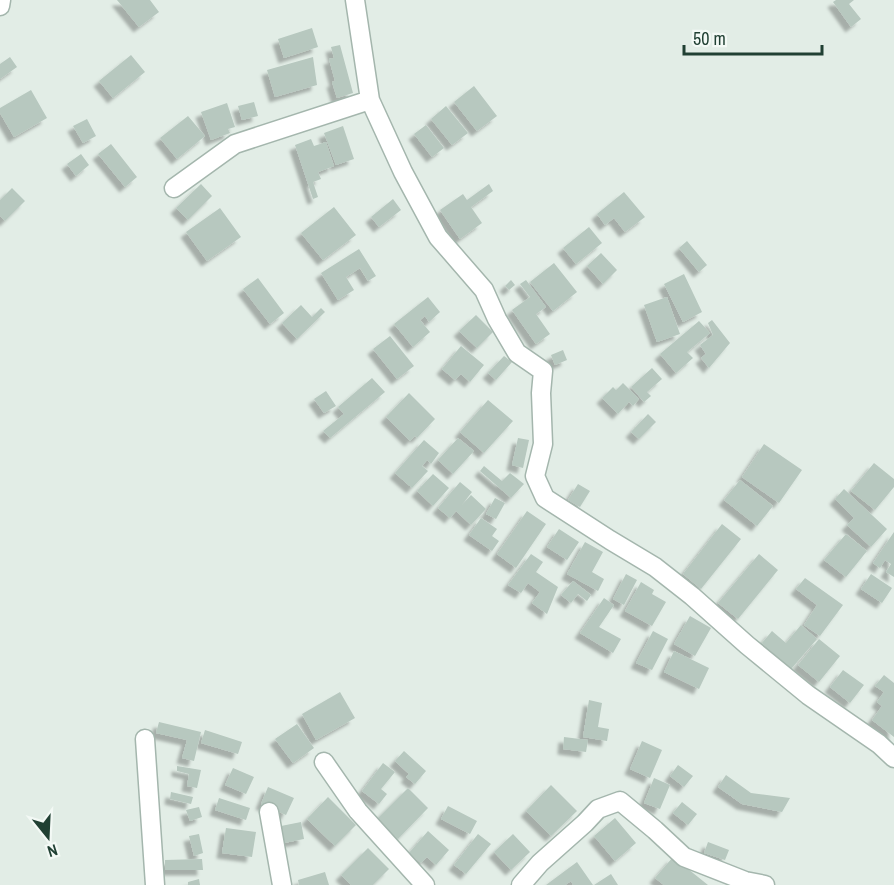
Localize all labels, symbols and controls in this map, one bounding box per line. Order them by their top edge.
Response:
scale bar [684,18,822,56]
text: 50 m [693,26,726,51]
north arrow [18,807,78,867]
text: N [45,839,61,863]

